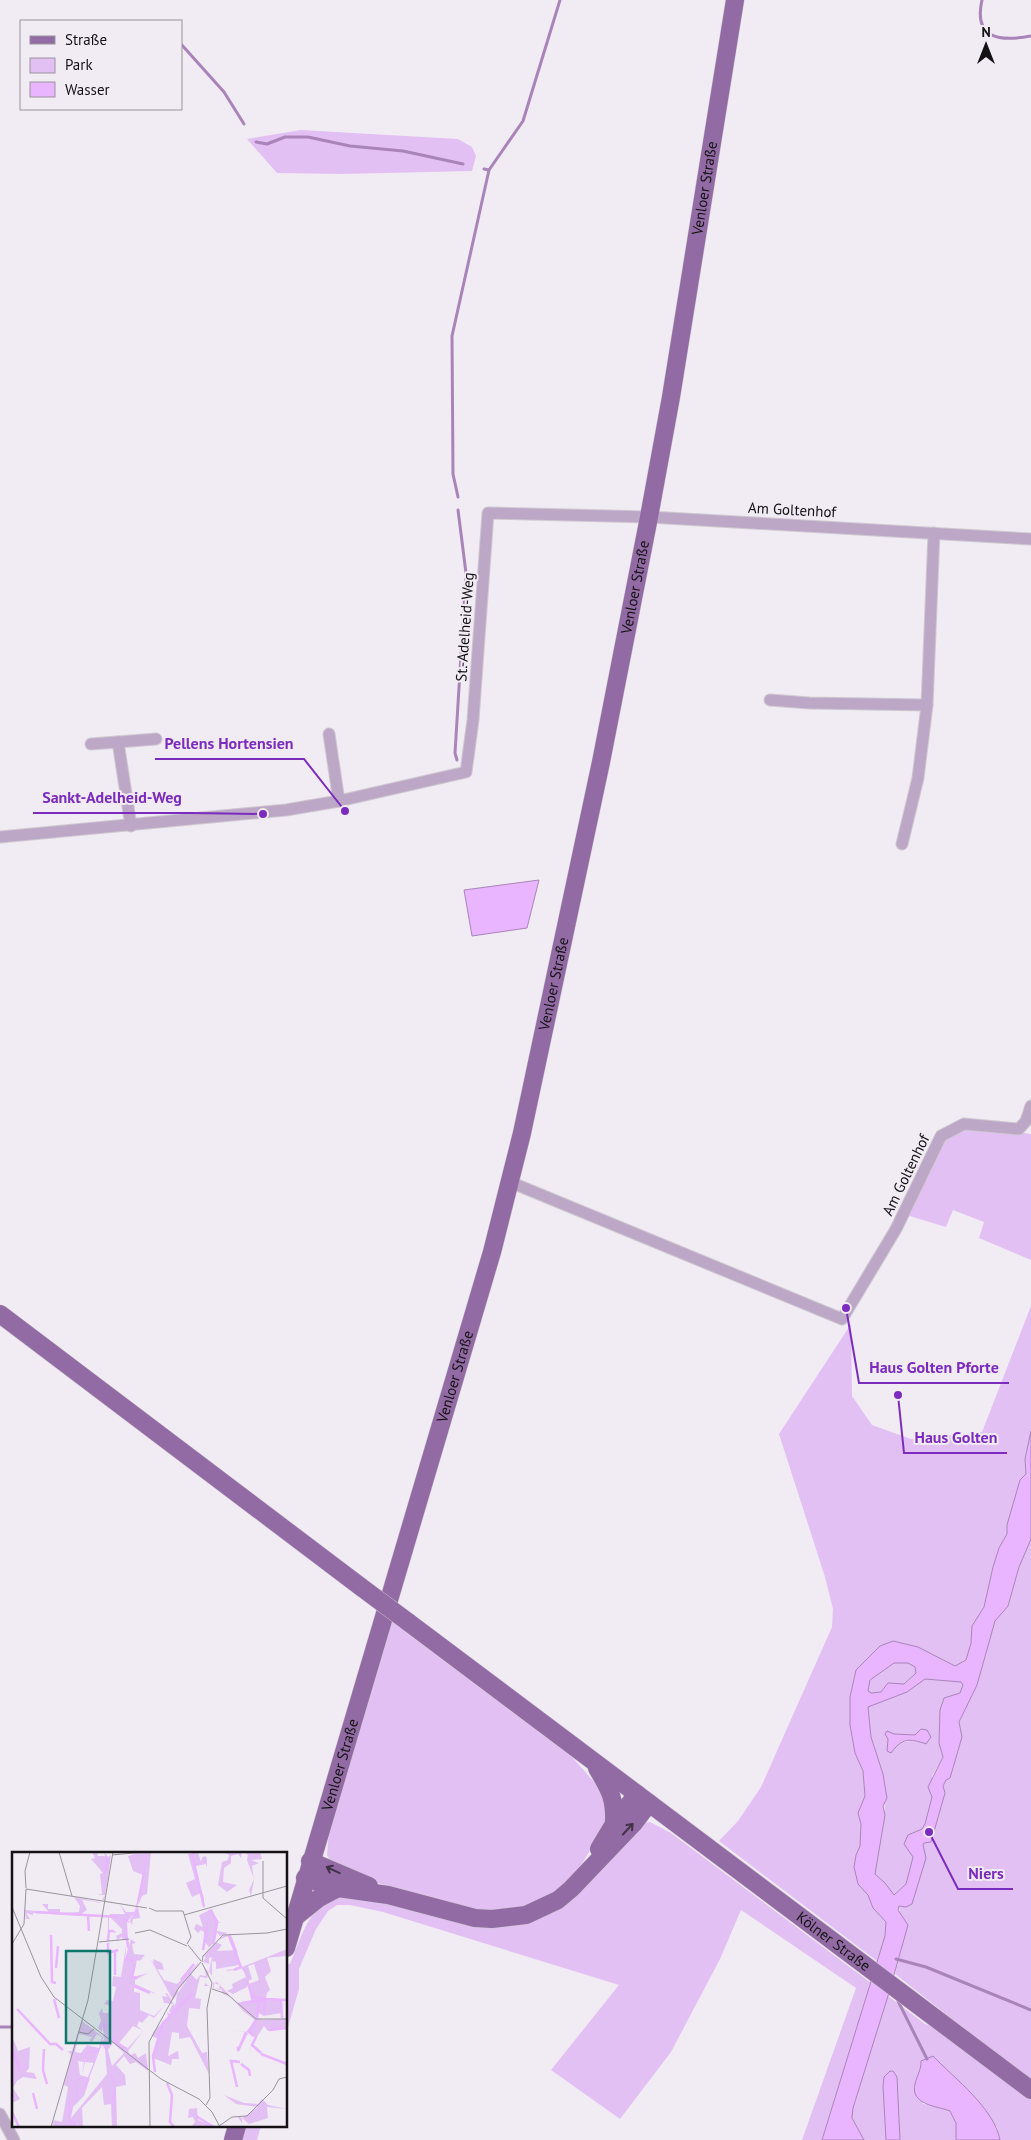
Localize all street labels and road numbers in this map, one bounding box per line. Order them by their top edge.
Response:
street label: Venloer Straße [687,140,721,237]
street label: Am Goltenhof [748,498,838,521]
street label: Venloer Straße [616,539,653,636]
street label: St.-Adelheid-Weg [451,572,478,682]
street label: Venloer Straße [534,935,572,1033]
street label: Am Goltenhof [878,1130,934,1219]
street label: Venloer Straße [432,1328,477,1425]
street label: Venloer Straße [317,1717,362,1814]
street label: Kölner Straße [793,1907,875,1975]

